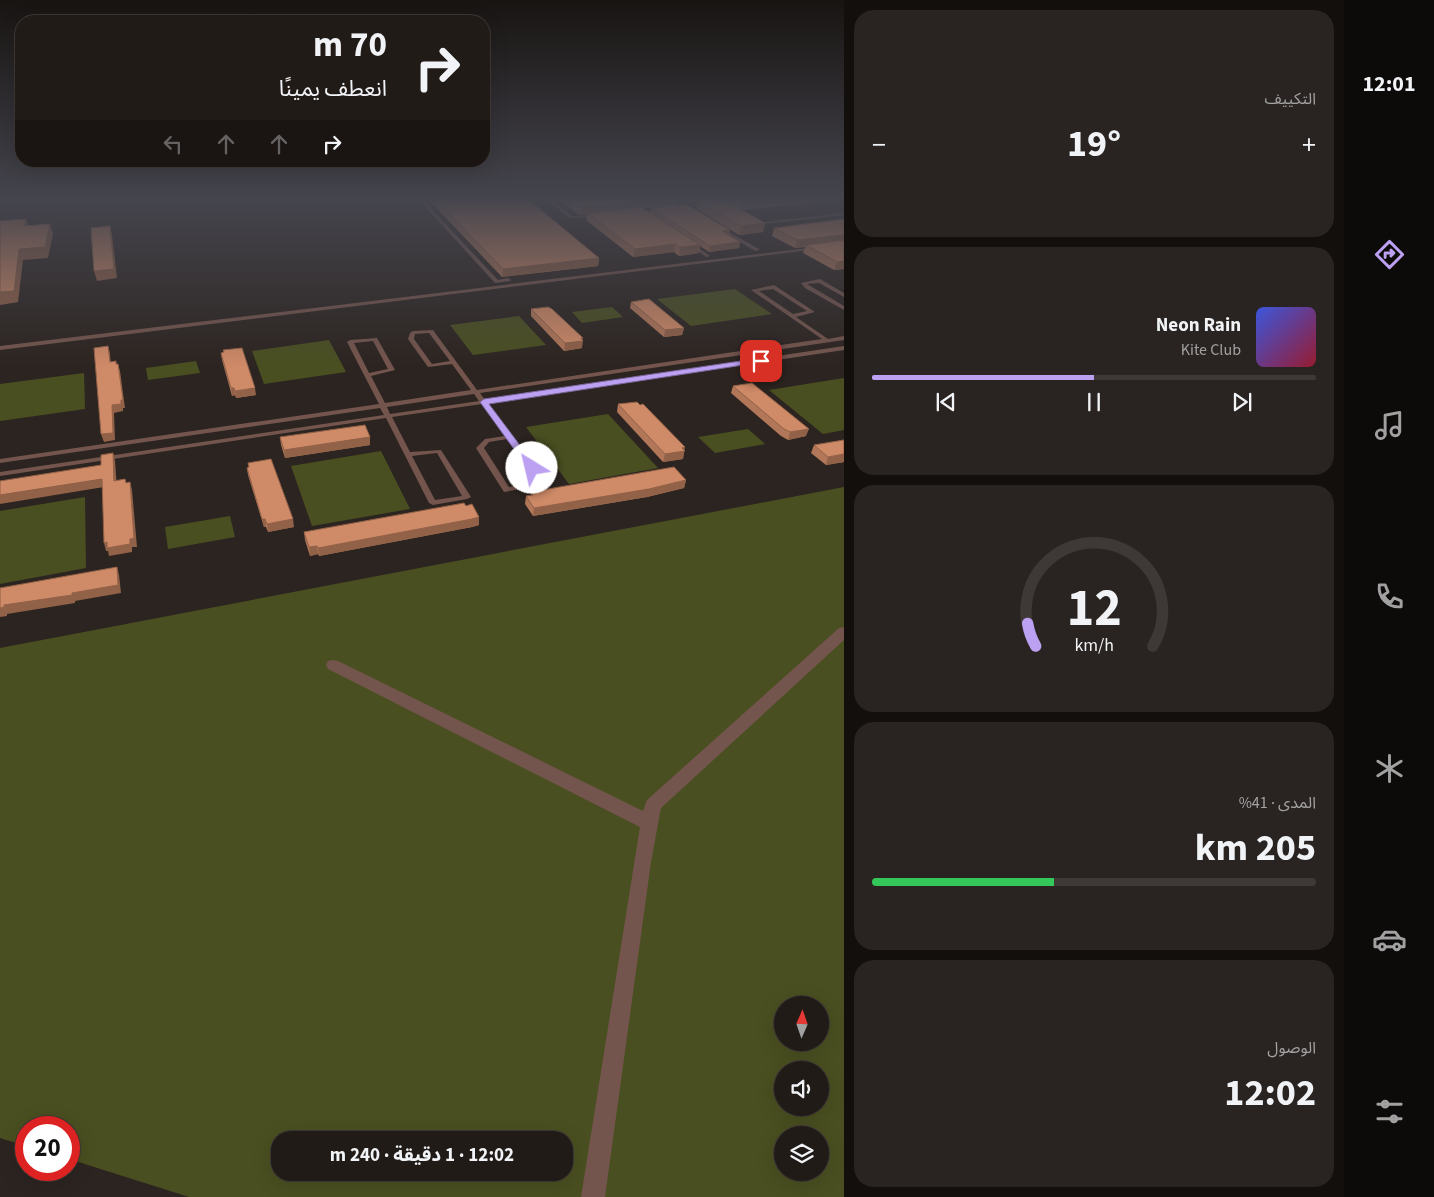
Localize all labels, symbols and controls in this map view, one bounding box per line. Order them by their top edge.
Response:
text: 70 m [313,20,387,70]
icon: right [405,35,470,100]
text: 12:01 [1362,68,1416,100]
text: انعطف يمينًا [279,73,387,105]
text: التكييف [1264,88,1316,110]
text: 19° [1067,117,1121,171]
text: − [872,125,886,165]
text: + [1302,125,1316,165]
icon: left [159,130,187,158]
icon: ahead [212,130,240,158]
icon: ahead [265,130,293,158]
icon: right [318,130,346,158]
icon: directions [1372,237,1407,272]
text: Neon Rain [1156,312,1241,339]
text: Kite Club [1181,339,1241,361]
pin [740,340,782,382]
icon: arrive [747,347,775,375]
icon: previous [932,388,960,416]
icon: pause [1080,388,1108,416]
icon: next [1228,388,1256,416]
icon: music [1372,408,1407,443]
position arrow [505,441,557,493]
text: 12 [1067,572,1121,646]
icon: phone [1372,579,1407,614]
text: km/h [1074,633,1114,658]
icon: climate [1372,751,1407,786]
text: المدى · 41% [1239,792,1316,814]
text: 205 km [1195,821,1316,875]
icon: car [1372,922,1407,957]
north arrow [774,996,829,1051]
map controls [774,996,829,1181]
text: الوصول [1267,1037,1316,1059]
button: sound [774,1061,829,1116]
text: 12:02 [1224,1066,1316,1120]
icon: filters [1372,1094,1407,1129]
speed limit sign: 20 [15,1116,80,1181]
button: layers [774,1126,829,1181]
text: 12:02 · 1 دقيقة · 240 m [330,1142,514,1169]

